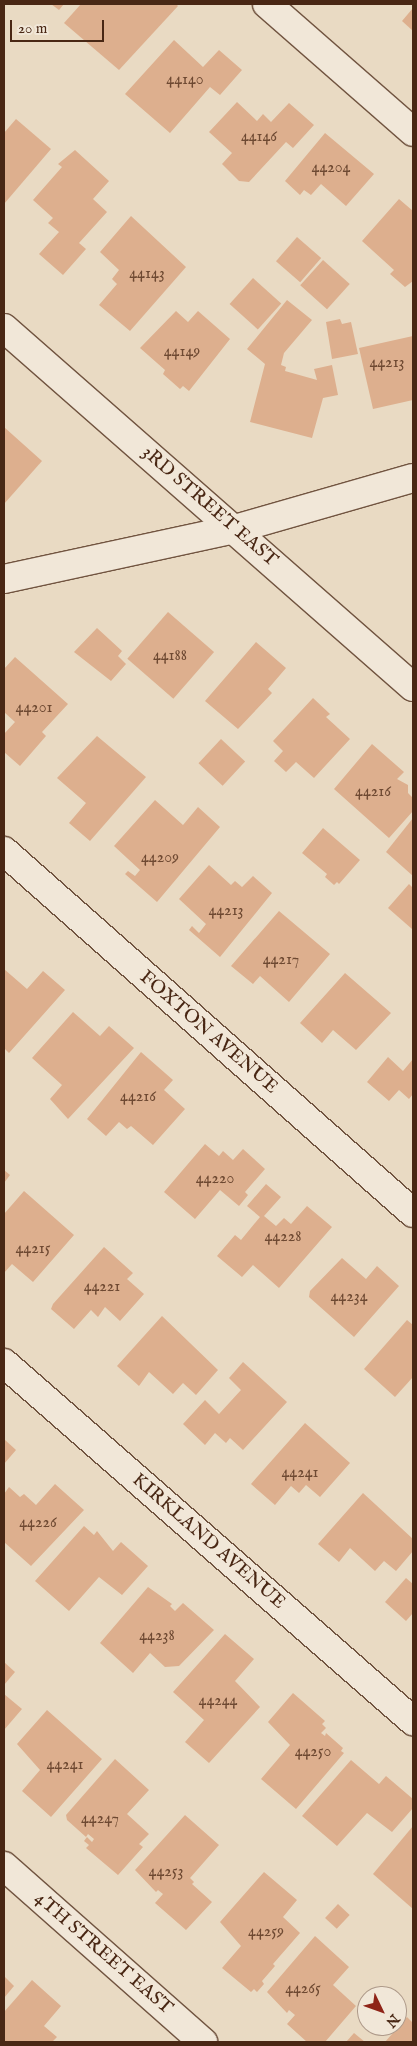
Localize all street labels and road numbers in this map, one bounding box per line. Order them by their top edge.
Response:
street label: 3RD STREET EAST [136,442,282,572]
street label: FOXTON AVENUE [134,967,282,1099]
street label: KIRKLAND AVENUE [127,1469,289,1615]
street label: 4TH STREET EAST [29,1888,177,2020]

